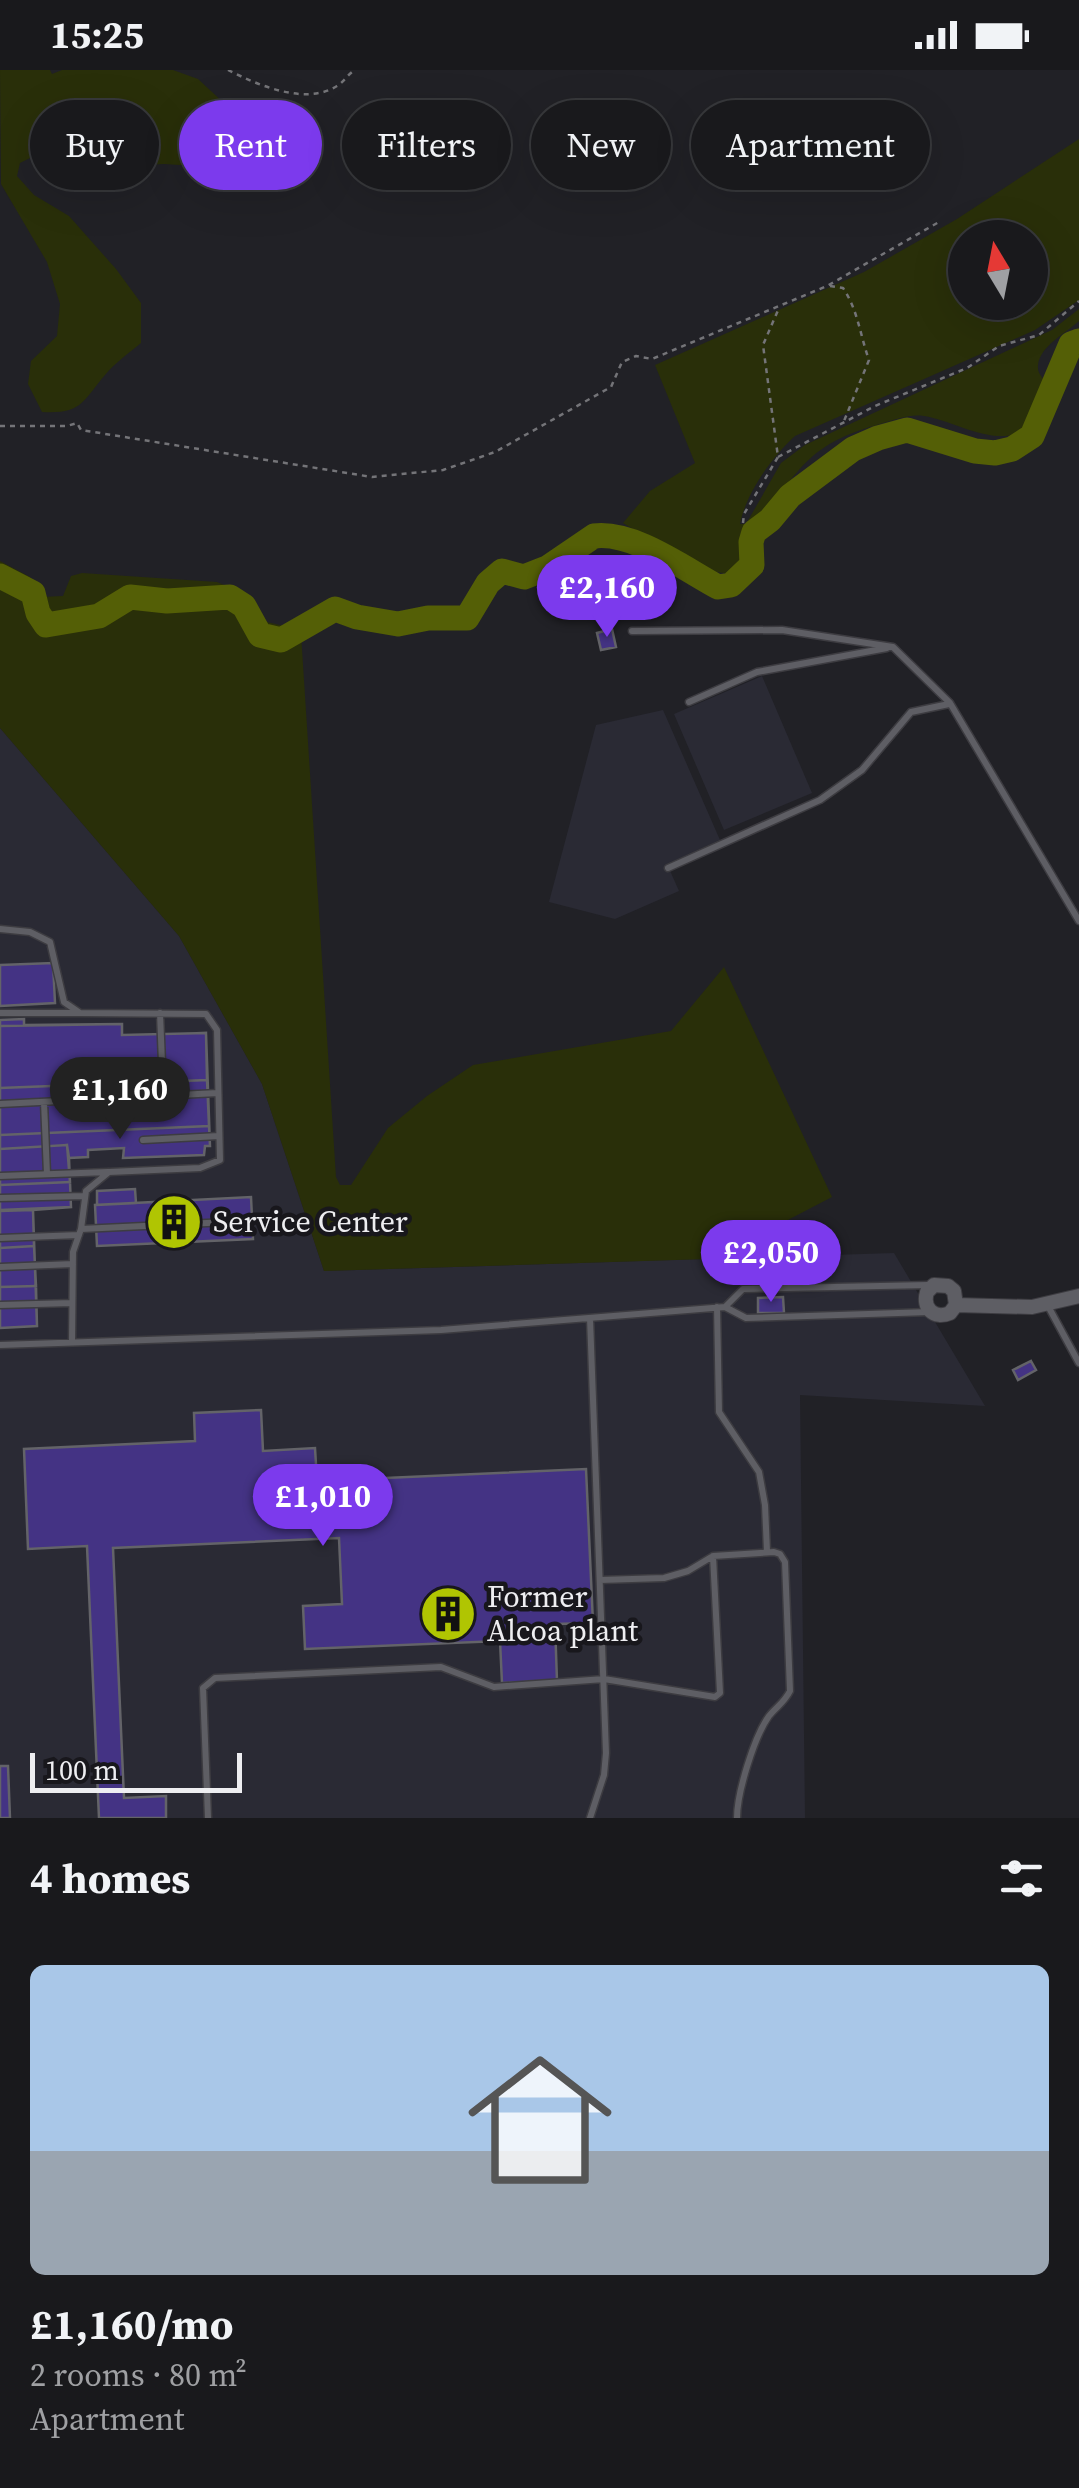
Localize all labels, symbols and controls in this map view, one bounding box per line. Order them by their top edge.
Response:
text: 15:25 [50,9,144,61]
chip: Buy [30,100,159,190]
chip: Rent [179,100,322,190]
chip: Filters [342,100,511,190]
chip: New [531,100,671,190]
chip: Apartment [691,100,930,190]
north arrow [948,220,1048,320]
map controls [948,220,1048,320]
pin: £2,160 [526,555,688,640]
text: £2,160 [559,565,655,609]
pin: £1,160 [39,1057,201,1142]
text: £1,160 [72,1067,168,1111]
building icon: Service Center [144,1192,204,1252]
place label: Service Center [213,1201,408,1242]
pin: £2,050 [690,1220,852,1305]
text: £2,050 [723,1230,819,1274]
pin: £1,010 [242,1464,404,1549]
text: £1,010 [275,1474,371,1518]
place label: Former Alcoa plant [487,1576,638,1651]
building icon: Former Alcoa plant [418,1584,478,1644]
scale bar [30,1748,242,1792]
text: 100 m [45,1751,119,1789]
text: 4 homes [30,1849,190,1907]
icon: filters [994,1851,1049,1906]
icon: home [450,2030,630,2210]
text: £1,160/mo [30,2295,233,2353]
text: 2 rooms · 80 m² [30,2353,247,2397]
text: Apartment [30,2397,184,2441]

